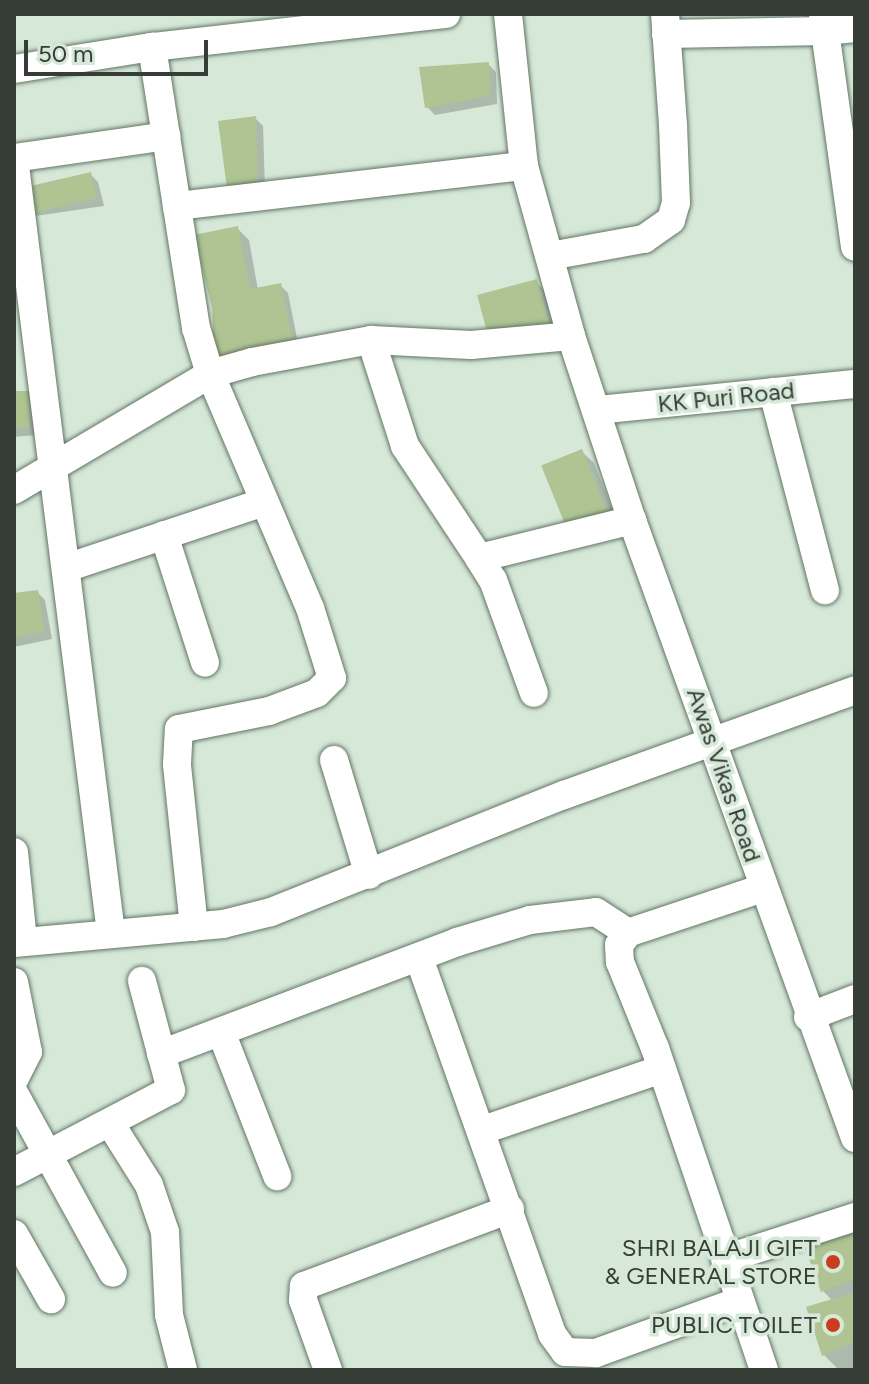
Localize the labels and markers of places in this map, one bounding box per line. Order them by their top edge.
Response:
place label: SHRI BALAJI GIFT & GENERAL STORE [605,1234,817,1290]
marker: SHRI BALAJI GIFT & GENERAL STORE [824,1253,842,1271]
place label: PUBLIC TOILET [651,1311,817,1339]
marker: PUBLIC TOILET [824,1316,842,1334]

